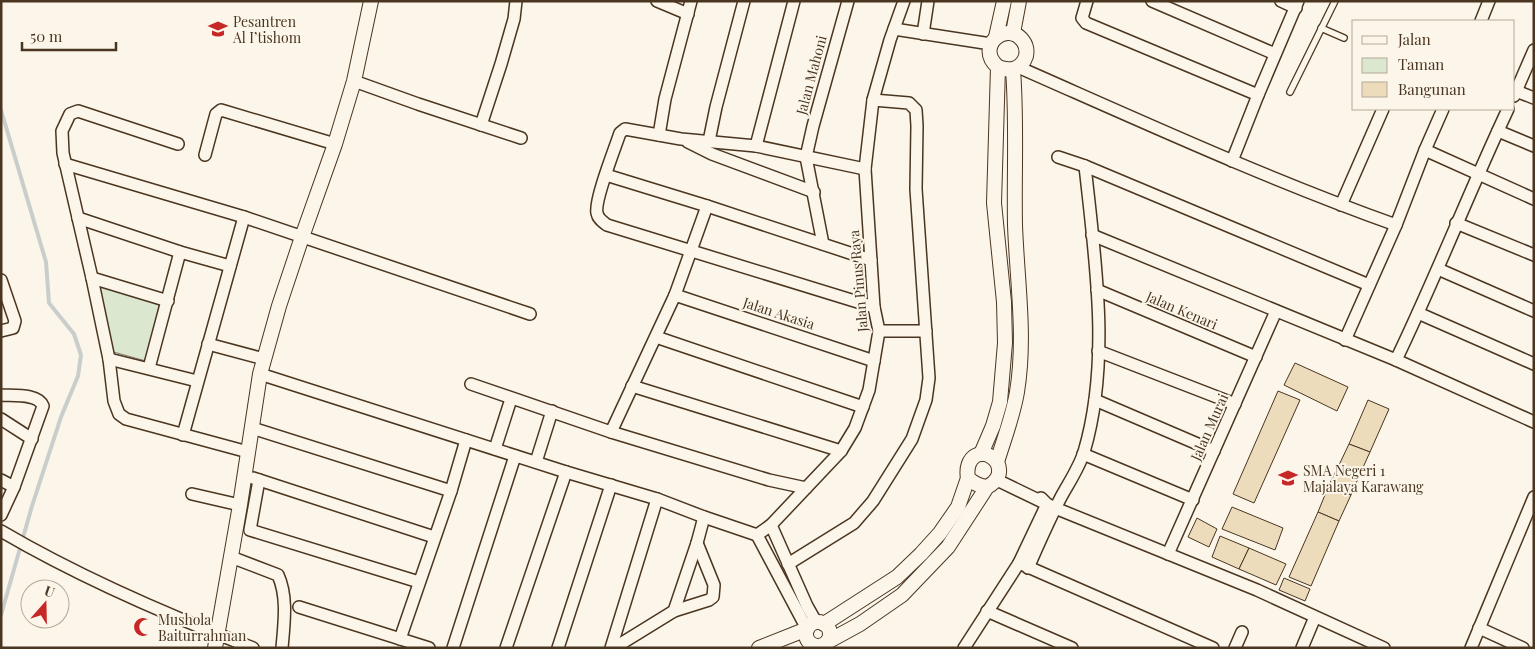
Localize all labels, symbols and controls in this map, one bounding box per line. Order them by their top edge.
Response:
place label: Pesantren Al I’tishom [232,12,302,47]
school or university icon: Pesantren Al I’tishom [207,18,229,40]
scale bar [22,20,116,52]
legend [1352,20,1515,110]
text: 50 m [30,26,63,46]
text: Jalan [1397,29,1431,49]
street label: Jalan Mahoni [791,33,831,118]
text: Taman [1398,54,1444,74]
text: Bangunan [1398,79,1466,99]
street label: Jalan Pinus Raya [844,229,872,334]
street label: Jalan Kenari [1142,286,1221,334]
street label: Jalan Akasia [740,292,817,334]
street label: Jalan Murai [1185,390,1232,464]
place label: SMA Negeri 1 Majalaya Karawang [1303,461,1424,496]
school or university icon: SMA Negeri 1 Majalaya Karawang [1277,467,1299,489]
north arrow [20,579,70,629]
text: U [42,581,58,602]
place label: Mushola Baiturrahman [158,610,247,645]
mosque icon: Mushola Baiturrahman [132,616,154,638]

